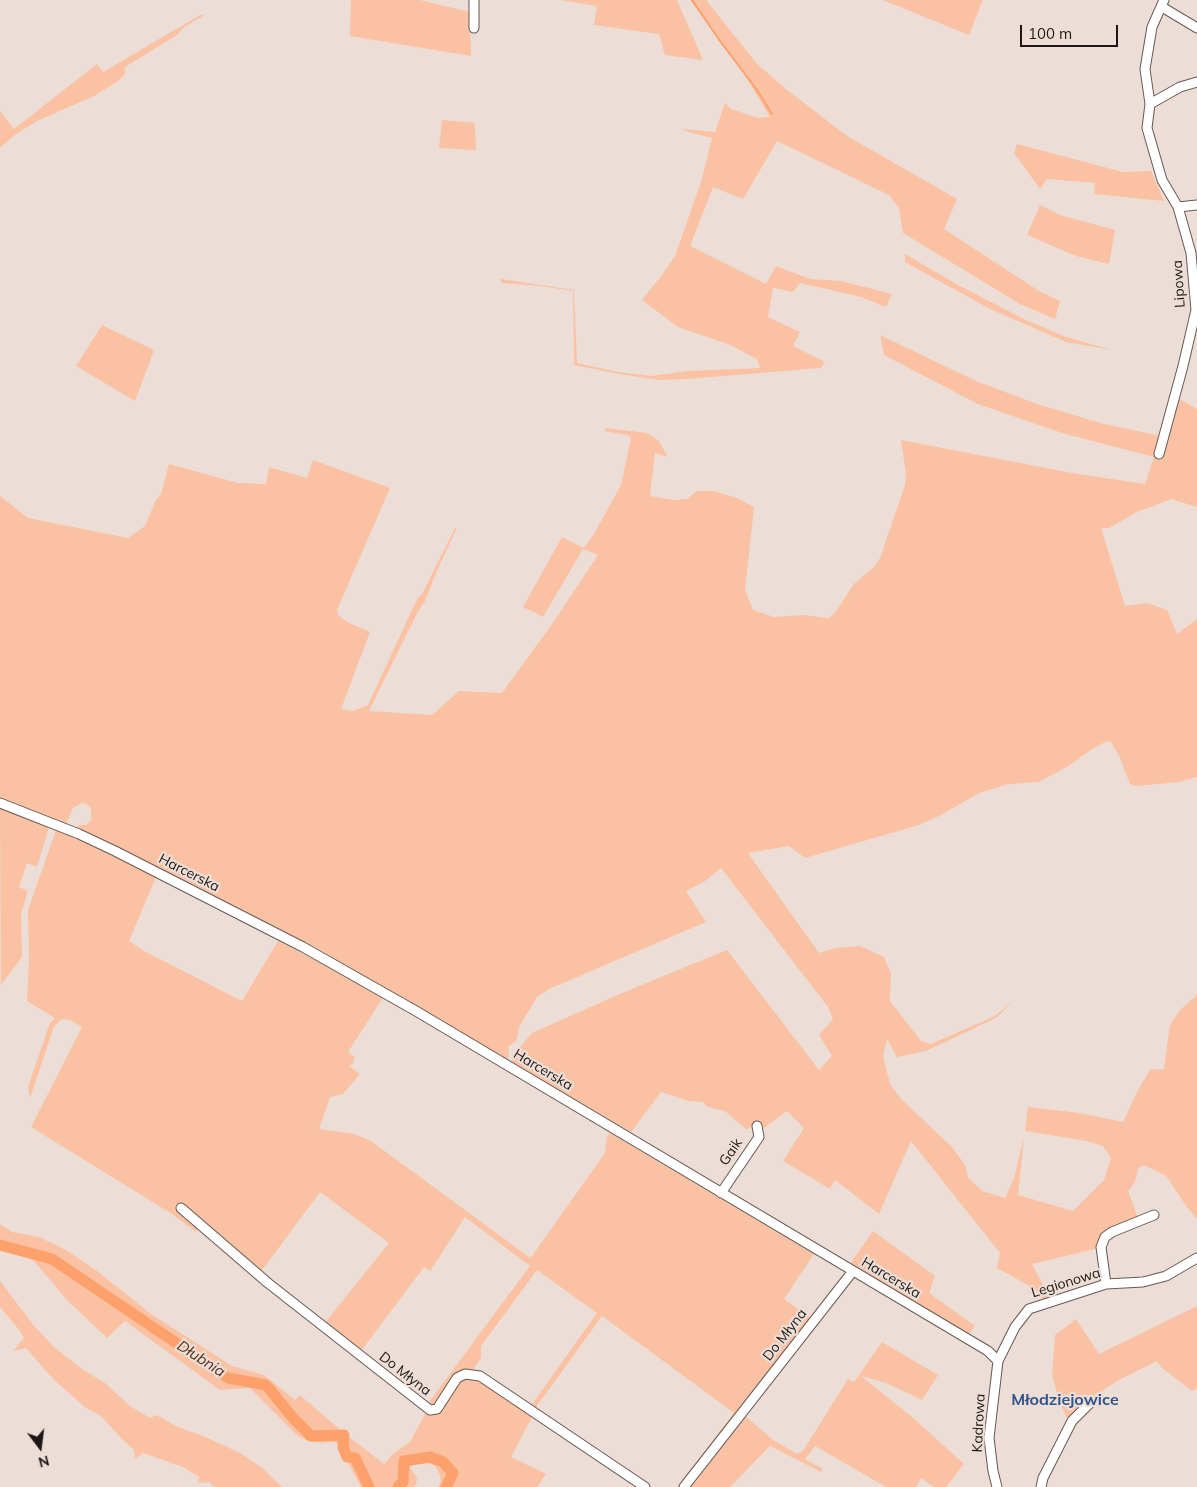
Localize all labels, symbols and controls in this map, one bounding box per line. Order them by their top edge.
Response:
scale bar [1022,15,1120,47]
text: 100 m [1028,24,1072,43]
street label: Lipowa [1169,260,1189,308]
street label: Harcerska [156,851,222,895]
street label: Harcerska [510,1046,576,1094]
street label: Gaik [716,1135,746,1169]
street label: Harcerska [858,1254,924,1302]
street label: Legionowa [1029,1265,1103,1301]
street label: Do Młyna [759,1306,811,1364]
water label: Dłubnia [174,1337,228,1381]
street label: Do Młyna [376,1348,434,1400]
district label: Młodziejowice [1011,1390,1119,1410]
street label: Kadrowa [969,1393,989,1453]
north arrow [15,1422,65,1472]
text: N [36,1451,51,1472]

